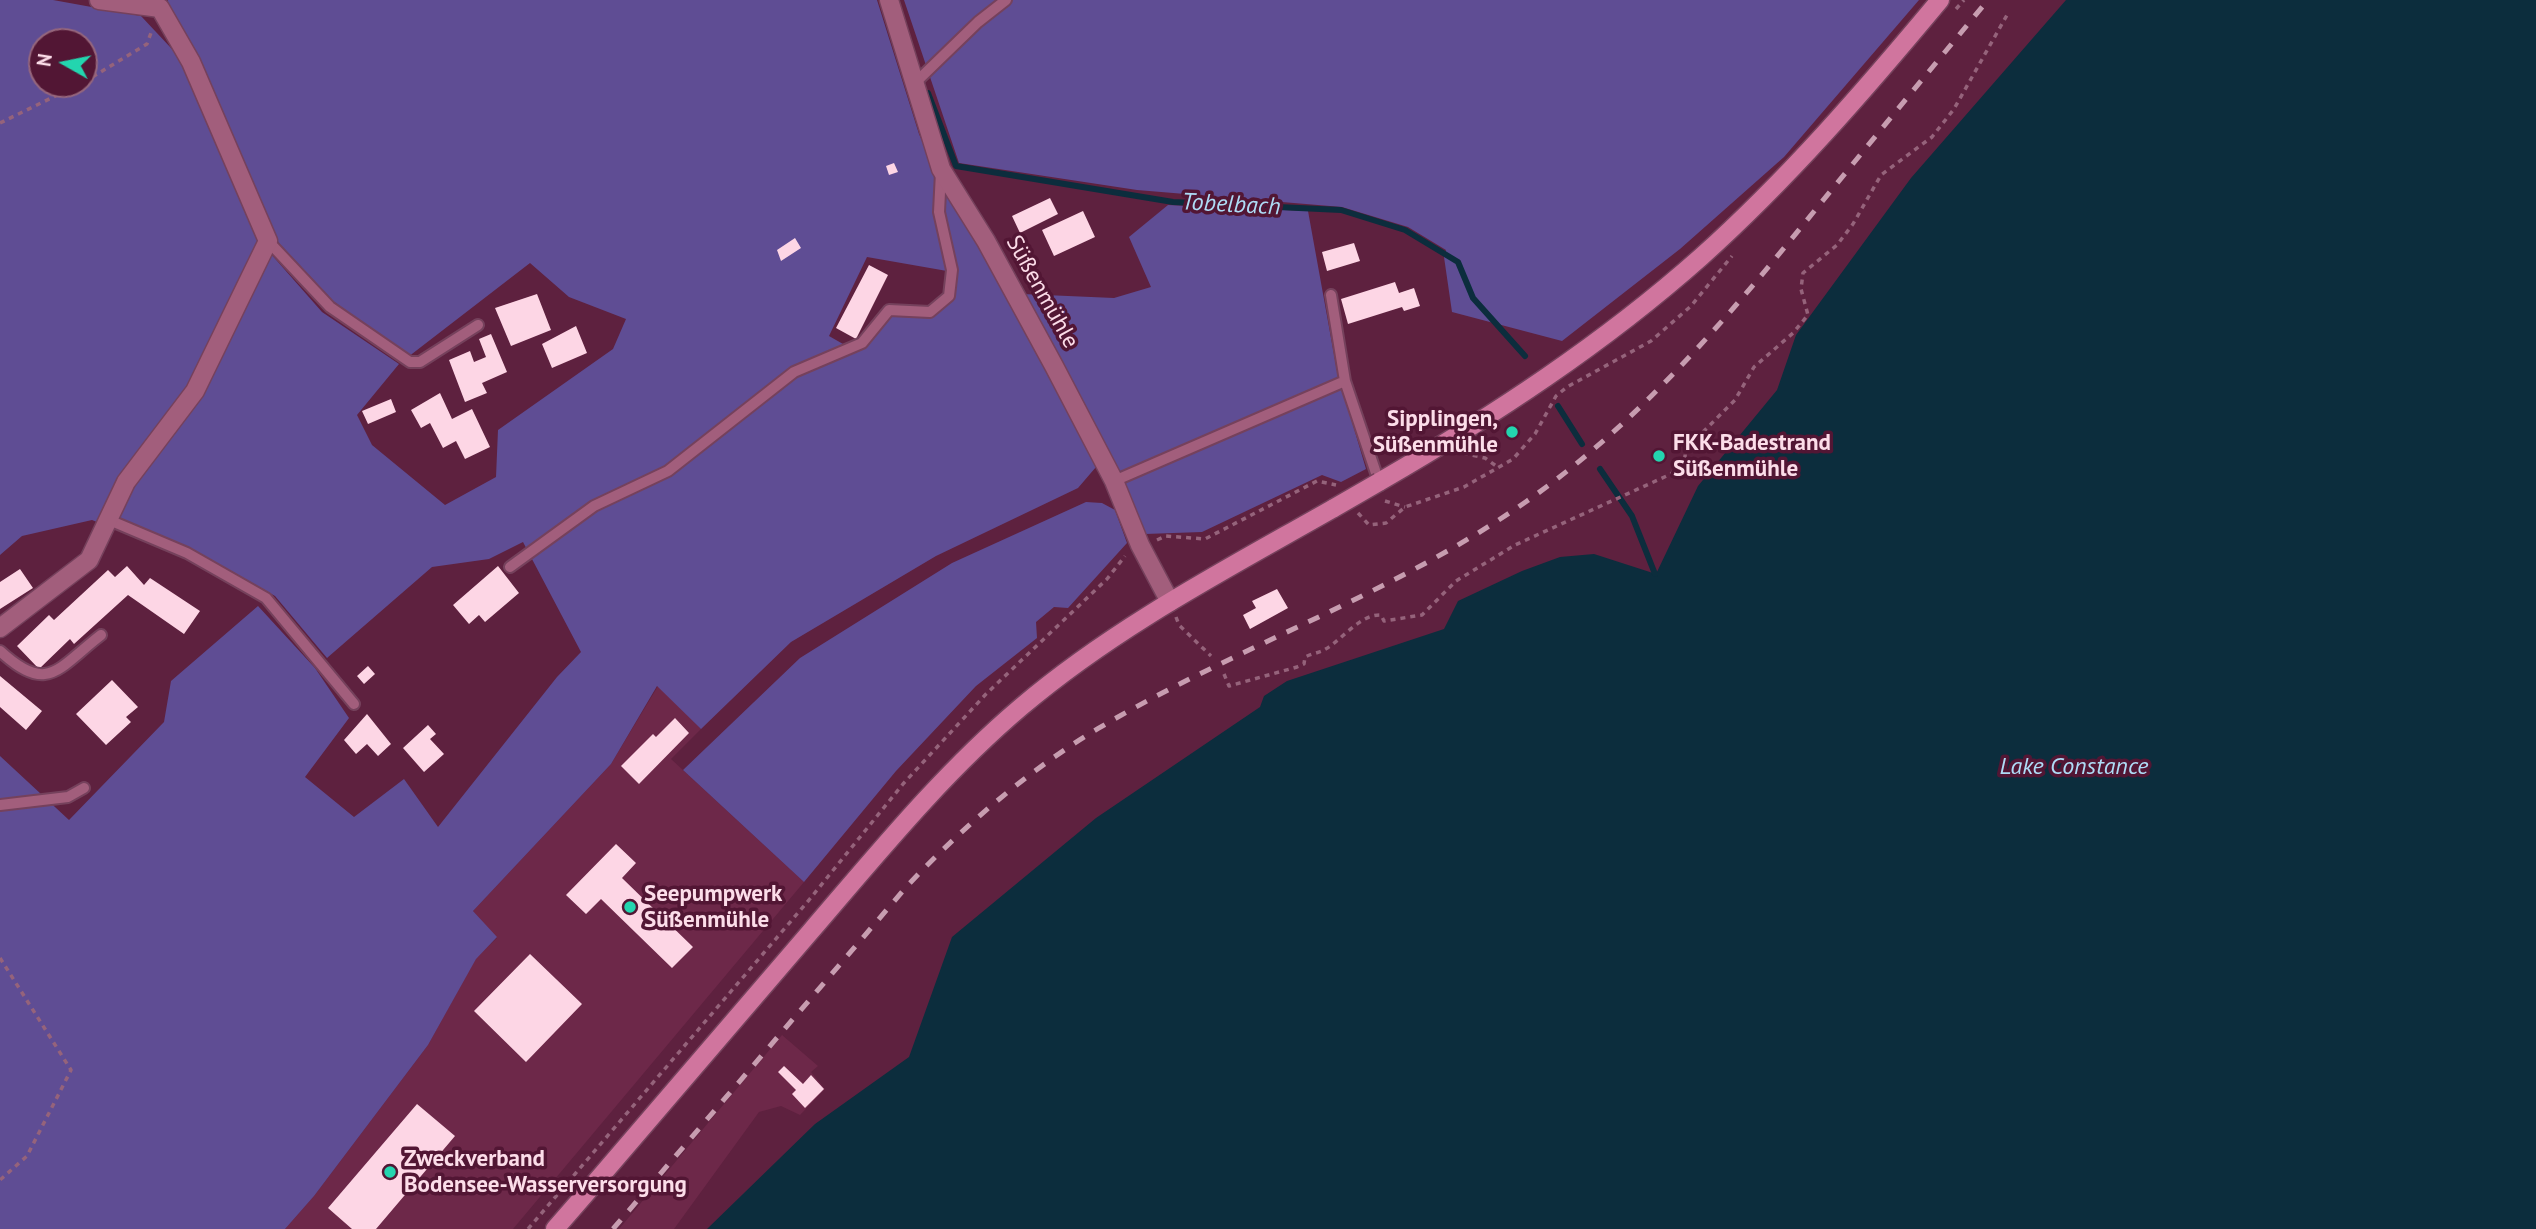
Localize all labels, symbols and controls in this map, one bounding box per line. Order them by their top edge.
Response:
north arrow [28,28,98,98]
text: N [31,52,57,68]
water label: Tobelbach [1181,188,1281,222]
street label: Süßenmühle [1000,231,1084,353]
place label: Sipplingen, Süßenmühle [1373,405,1498,459]
marker: Sipplingen, Süßenmühle [1504,424,1520,440]
place label: FKK-Badestrand Süßenmühle [1673,429,1831,483]
marker: FKK-Badestrand Süßenmühle [1651,448,1667,464]
water label: Lake Constance [2000,753,2148,781]
place label: Seepumpwerk Süßenmühle [644,880,782,934]
marker: Seepumpwerk Süßenmühle [622,899,638,915]
place label: Zweckverband Bodensee-Wasserversorgung [404,1145,687,1199]
marker: Zweckverband Bodensee-Wasserversorgung [382,1164,398,1180]

